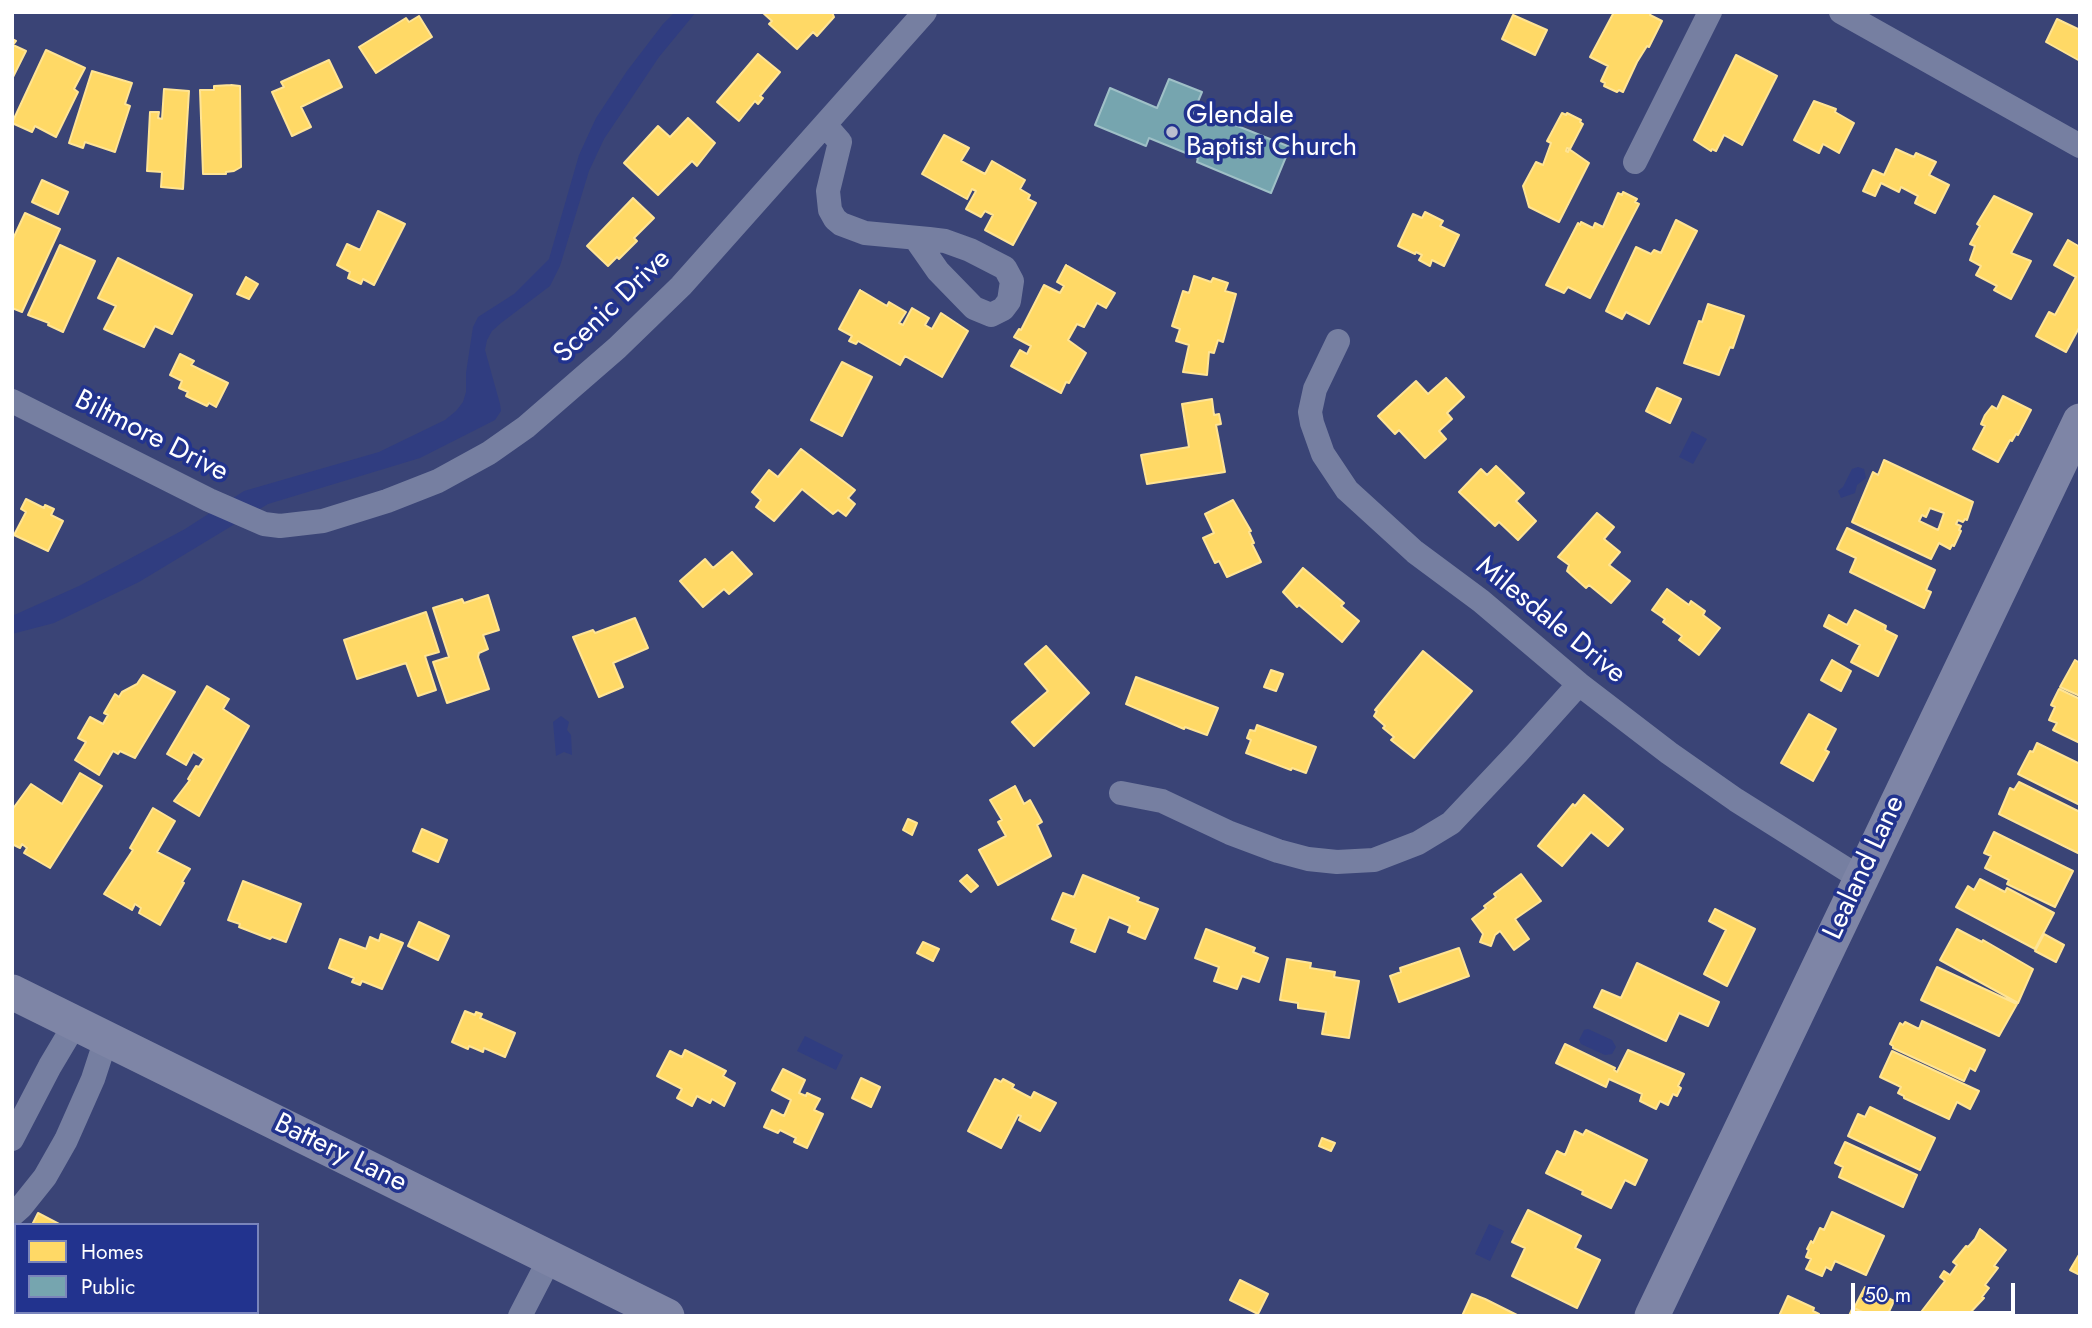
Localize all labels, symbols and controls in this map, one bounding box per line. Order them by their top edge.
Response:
place label: Glendale Baptist Church [1186,99,1357,165]
marker: Glendale Baptist Church [1164,124,1180,140]
street label: Scenic Drive [548,243,678,371]
street label: Biltmore Drive [69,384,233,490]
street label: Milesdale Drive [1468,550,1632,692]
street label: Lealand Lane [1817,791,1913,945]
street label: Battery Lane [268,1107,412,1201]
legend [14,1223,259,1314]
text: Homes [81,1237,143,1267]
scale bar [1854,1268,2018,1312]
text: Public [81,1272,135,1302]
text: 50 m [1864,1280,1911,1310]

